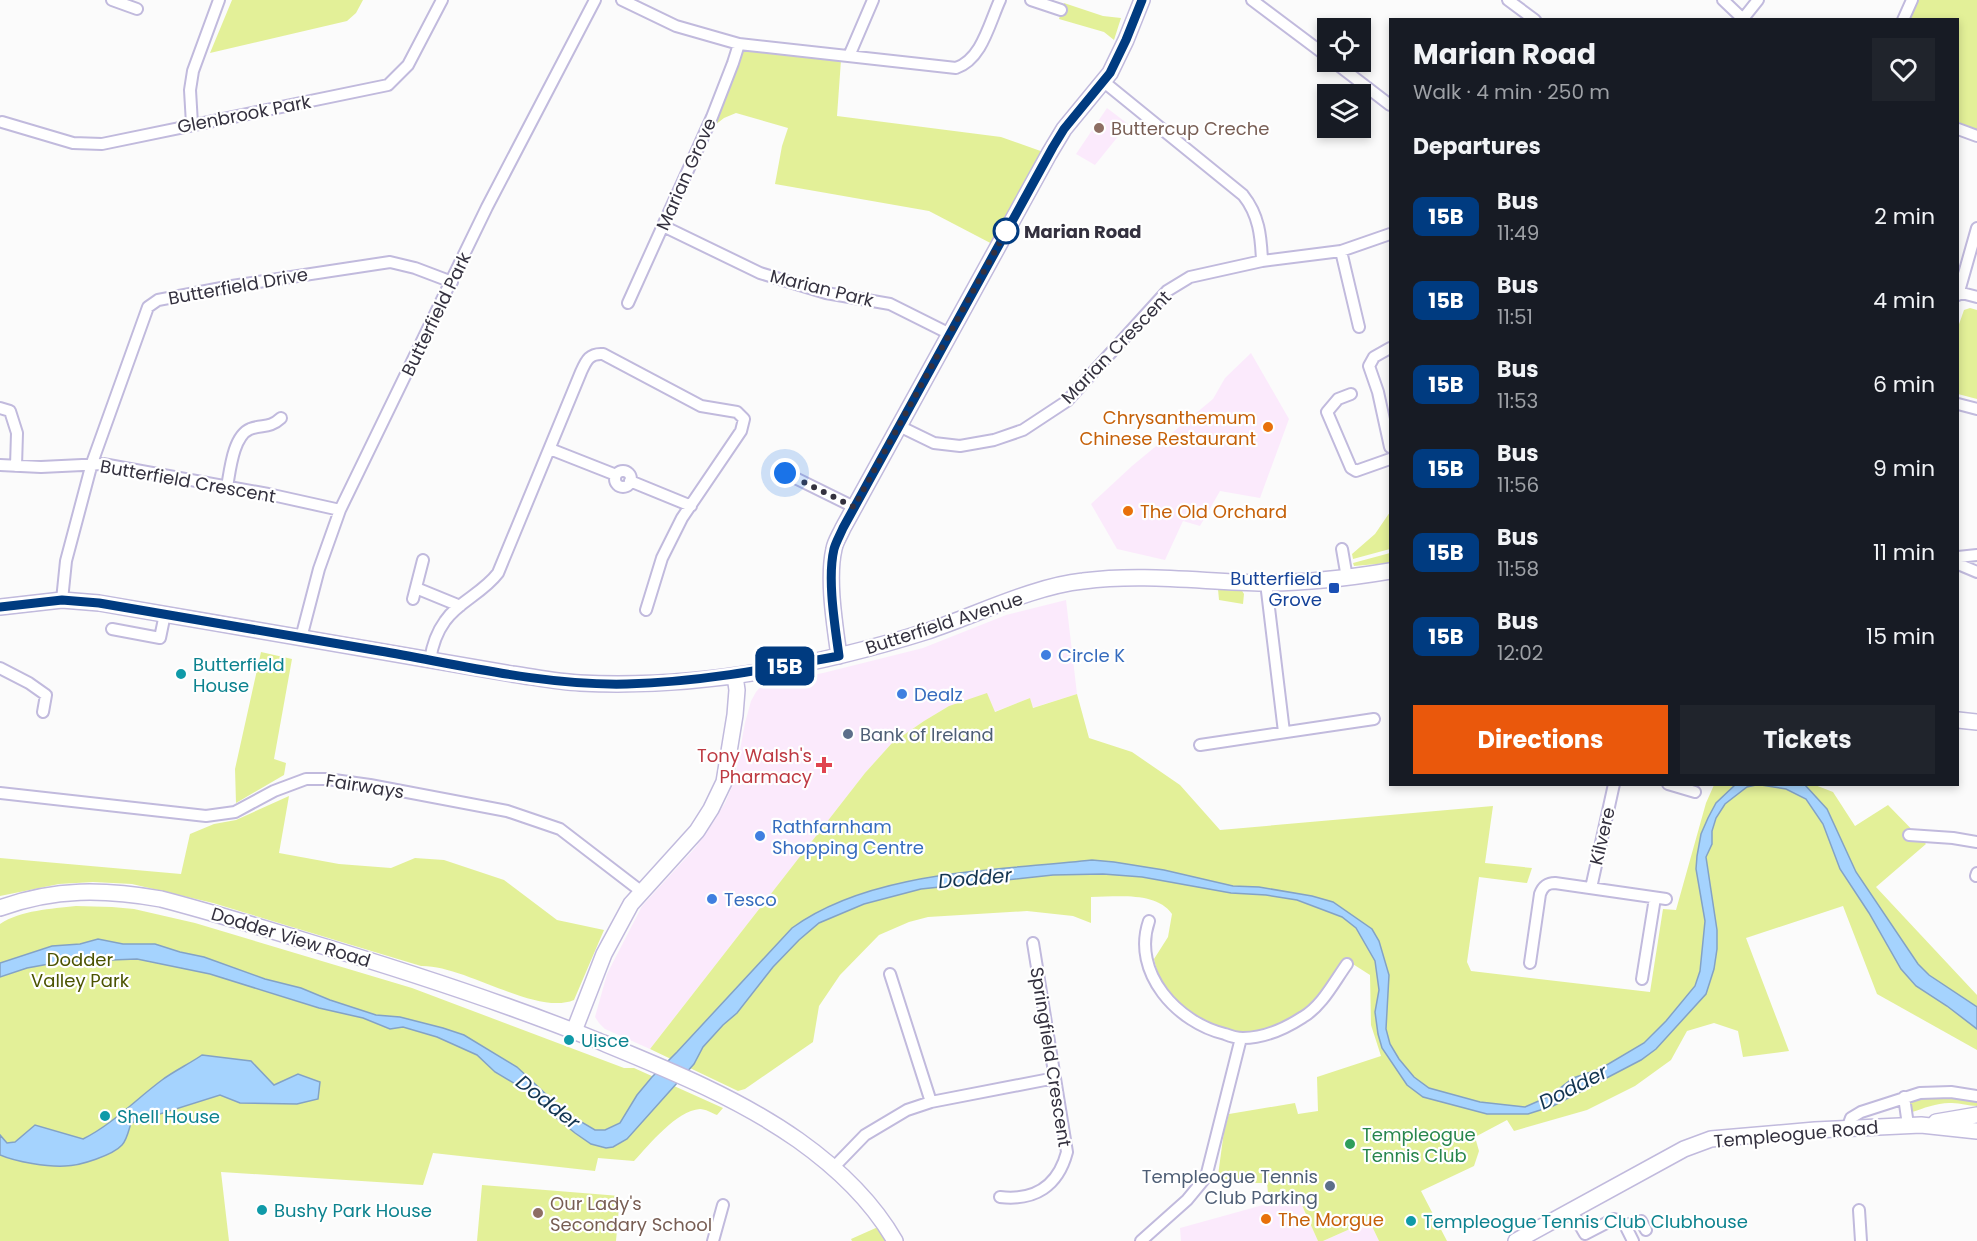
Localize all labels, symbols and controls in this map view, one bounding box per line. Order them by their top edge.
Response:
map controls [1317,18,1371,138]
button: locate [1317,18,1371,72]
text: Marian Road [1413,35,1596,74]
button: heart [1872,38,1935,101]
text: Walk · 4 min · 250 m [1413,78,1610,106]
button: layers [1317,84,1371,138]
street label: Glenbrook Park [175,89,314,139]
street label: Marian Grove [650,114,722,234]
place label: Buttercup Creche [1111,116,1269,141]
marker: Buttercup Creche [1092,121,1106,135]
text: Departures [1413,131,1541,162]
text: Bus [1497,186,1539,217]
text: 2 min [1874,201,1935,232]
text: 15B [1428,202,1464,231]
marker: Marian Road [993,218,1019,244]
place label: Marian Road [1024,219,1142,244]
text: 11:49 [1497,219,1539,247]
street label: Butterfield Park [395,247,477,380]
street label: Butterfield Drive [166,261,310,311]
street label: Marian Park [768,263,877,313]
text: Bus [1497,270,1539,301]
street label: Marian Crescent [1055,285,1177,409]
text: 4 min [1873,285,1935,316]
text: 15B [1428,286,1464,315]
text: 11:51 [1497,303,1533,331]
text: Bus [1497,354,1539,385]
text: 6 min [1873,369,1935,400]
text: 15B [1428,370,1464,399]
text: 11:53 [1497,387,1538,415]
place label: Chrysanthemum Chinese Restaurant [1079,405,1256,451]
marker: Chrysanthemum Chinese Restaurant [1261,420,1275,434]
text: Bus [1497,438,1539,469]
street label: Butterfield Crescent [98,453,278,509]
text: 9 min [1873,453,1935,484]
text: 15B [1428,454,1464,483]
your location [770,458,800,488]
text: 11:56 [1497,471,1539,499]
place label: The Old Orchard [1140,499,1287,524]
marker: The Old Orchard [1121,504,1135,518]
text: Bus [1497,522,1539,553]
text: 11 min [1873,537,1935,568]
text: 15B [1428,538,1464,567]
text: 11:58 [1497,555,1539,583]
place label: Butterfield Grove [1230,566,1322,612]
marker: Butterfield Grove [1327,581,1341,595]
street label: Butterfield Avenue [862,586,1026,660]
text: Bus [1497,606,1539,637]
text: 15 min [1866,621,1935,652]
text: 15B [1428,622,1464,651]
text: 12:02 [1497,639,1543,667]
place label: Circle K [1058,643,1125,668]
line badge: 15B [750,646,820,686]
marker: Circle K [1039,648,1053,662]
place label: Butterfield House [193,652,285,698]
text: 15B [767,652,803,681]
marker: Butterfield House [174,667,188,681]
place label: Dealz [914,682,963,707]
marker: Dealz [895,687,909,701]
button: Directions [1413,705,1668,774]
button: Tickets [1680,705,1935,774]
place label: Bank of Ireland [860,722,994,747]
marker: Bank of Ireland [841,727,855,741]
place label: Tony Walsh's Pharmacy [697,743,812,789]
marker: Tony Walsh's Pharmacy [817,758,831,772]
street label: Fairways [324,767,406,805]
street label: Kilvere [1583,805,1621,867]
place label: Rathfarnham Shopping Centre [772,814,924,860]
marker: Rathfarnham Shopping Centre [753,829,767,843]
water label: Dodder [937,861,1014,895]
place label: Tesco [724,887,777,912]
marker: Tesco [705,892,719,906]
street label: Dodder View Road [208,901,374,973]
park label: Dodder Valley Park [31,947,130,993]
street label: Springfield Crescent [1024,965,1078,1149]
place label: Uisce [581,1028,629,1053]
marker: Uisce [562,1033,576,1047]
water label: Dodder [1534,1058,1613,1116]
water label: Dodder [510,1068,586,1136]
place label: Shell House [117,1104,220,1129]
marker: Shell House [98,1109,112,1123]
street label: Templeogue Road [1713,1114,1879,1154]
place label: Templeogue Tennis Club [1362,1122,1476,1168]
marker: Templeogue Tennis Club [1343,1137,1357,1151]
place label: Templeogue Tennis Club Parking [1142,1164,1318,1210]
marker: Templeogue Tennis Club Parking [1323,1179,1337,1193]
place label: Our Lady's Secondary School [550,1191,712,1237]
place label: Bushy Park House [274,1198,432,1223]
marker: Bushy Park House [255,1203,269,1217]
marker: Our Lady's Secondary School [531,1206,545,1220]
place label: The Morgue [1278,1207,1384,1232]
place label: Templeogue Tennis Club Clubhouse [1423,1209,1748,1234]
marker: The Morgue [1259,1212,1273,1226]
marker: Templeogue Tennis Club Clubhouse [1404,1214,1418,1228]

